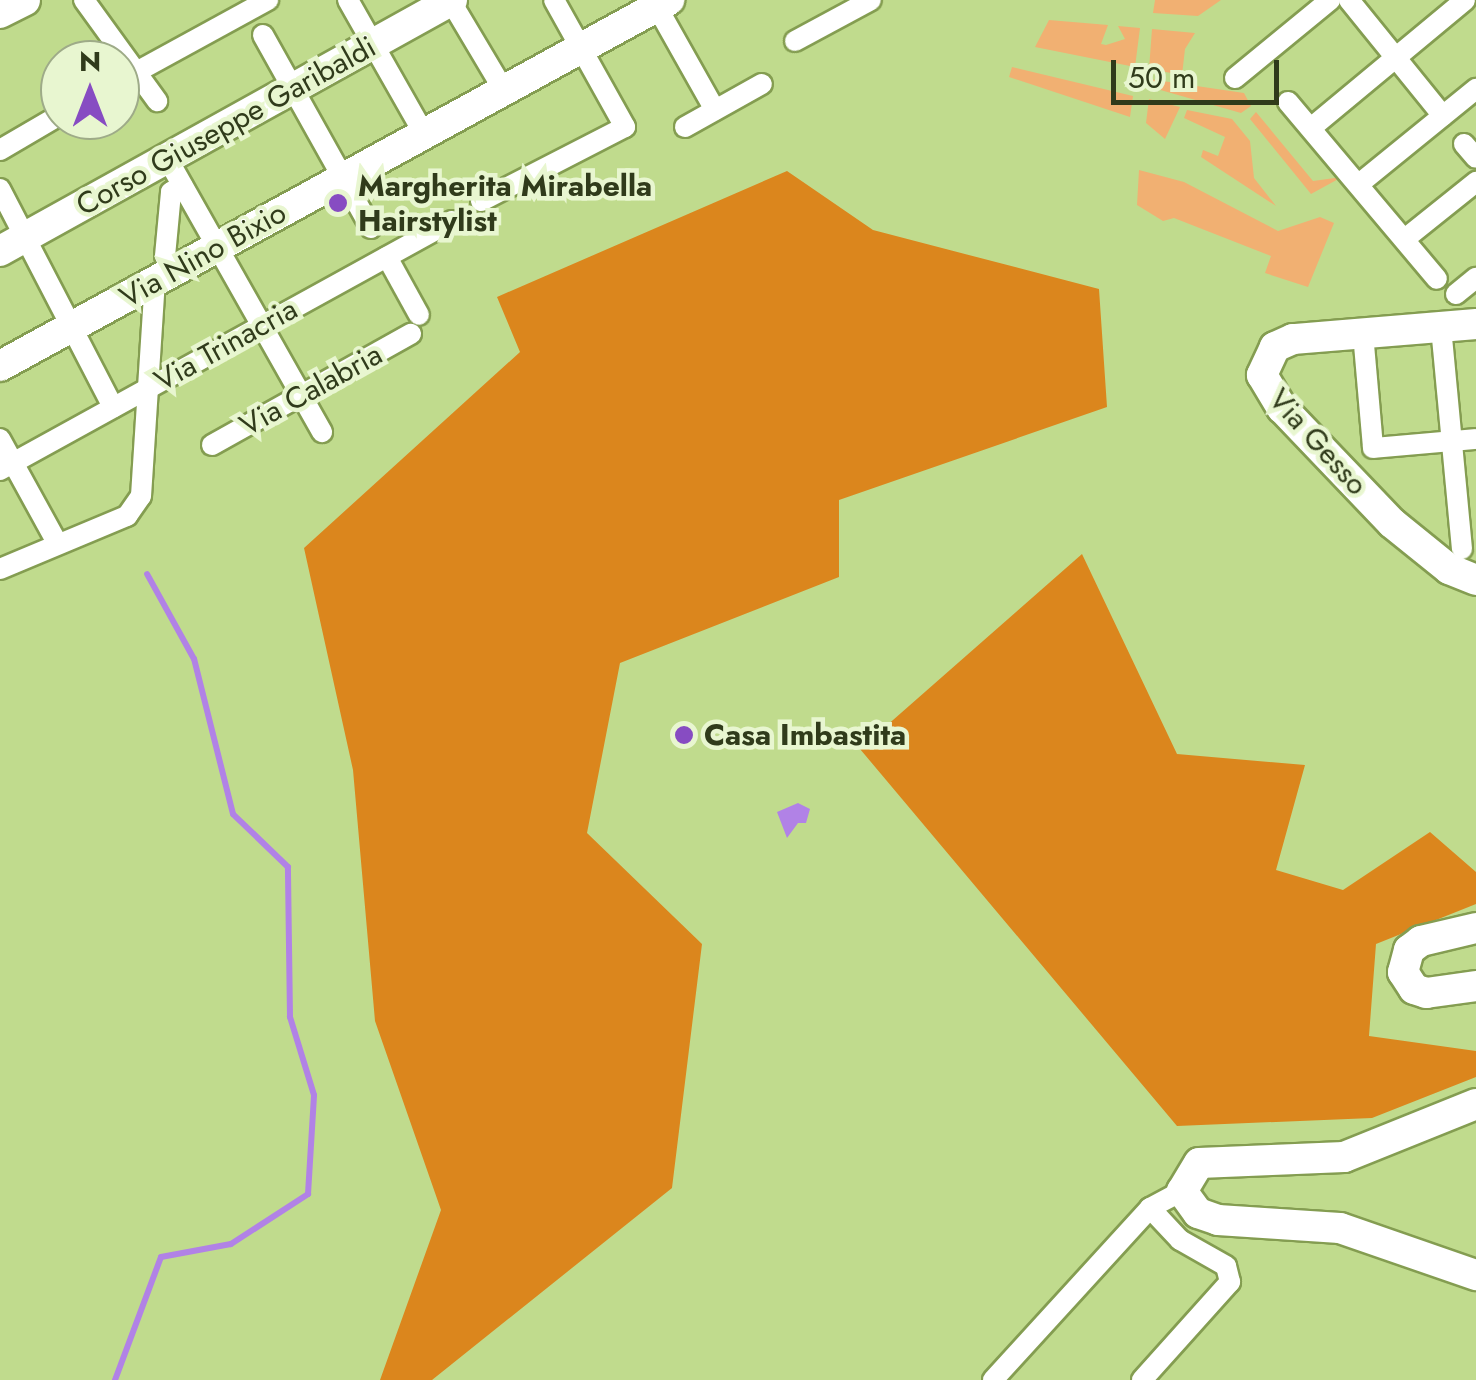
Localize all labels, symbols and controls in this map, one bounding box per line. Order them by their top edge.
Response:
street label: Corso Giuseppe Garibaldi [70,29,382,223]
north arrow [40,40,140,140]
scale bar [1116,40,1284,102]
text: N [79,41,101,82]
text: 50 m [1128,56,1195,99]
place label: Margherita Mirabella Hairstylist [358,168,652,238]
marker: Margherita Mirabella Hairstylist [327,192,349,214]
street label: Via Nino Bixio [114,195,292,315]
street label: Via Trinacria [148,291,304,399]
street label: Via Calabria [234,336,388,444]
street label: Via Gesso [1261,382,1375,502]
place label: Casa Imbastita [704,717,906,753]
marker: Casa Imbastita [673,724,695,746]

